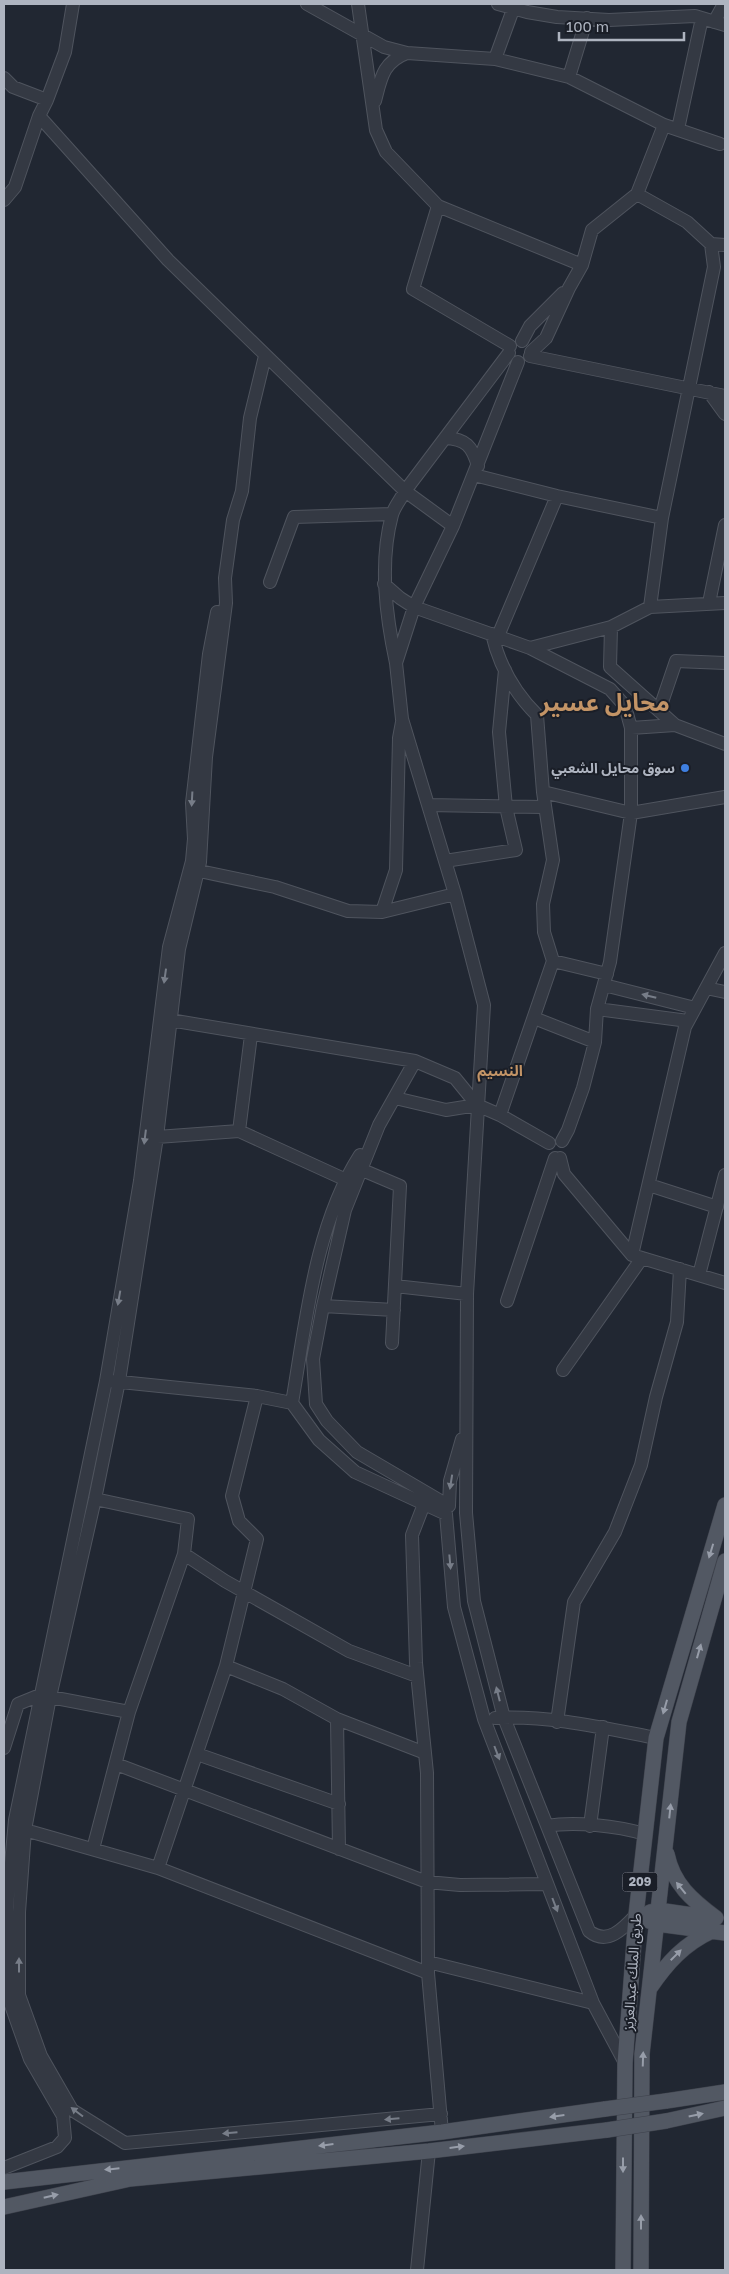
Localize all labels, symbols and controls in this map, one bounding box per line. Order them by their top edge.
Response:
scale bar [559,10,684,42]
text: 100 m [566,17,609,35]
district label: محايل عسير [539,687,670,717]
place label: سوق محايل الشعبي [551,759,675,779]
marker: سوق محايل الشعبي [679,762,691,774]
one-way arrow [188,792,196,808]
one-way arrow [161,968,169,984]
one-way arrow [642,992,657,1000]
district label: النسيم [477,1061,523,1082]
one-way arrow [141,1130,149,1146]
one-way arrow [114,1290,122,1306]
one-way arrow [447,1474,455,1490]
one-way arrow [706,1544,714,1559]
one-way arrow [447,1554,455,1570]
one-way arrow [696,1644,704,1659]
one-way arrow [493,1687,501,1702]
one-way arrow [661,1700,669,1715]
one-way arrow [493,1746,501,1761]
one-way arrow [666,1802,674,1818]
road number: 209 [622,1872,658,1891]
one-way arrow [676,1882,687,1895]
one-way arrow [552,1898,560,1912]
street label: طريق الملك عبدالعزيز [619,1913,646,2032]
one-way arrow [670,1949,682,1961]
one-way arrow [15,1957,23,1973]
one-way arrow [639,2051,647,2067]
one-way arrow [71,2107,84,2118]
one-way arrow [688,2111,703,2119]
one-way arrow [548,2112,564,2120]
one-way arrow [384,2115,400,2123]
one-way arrow [222,2130,238,2138]
one-way arrow [318,2141,334,2149]
one-way arrow [449,2143,465,2151]
one-way arrow [619,2157,627,2173]
one-way arrow [104,2166,120,2174]
one-way arrow [44,2192,60,2200]
one-way arrow [637,2213,645,2229]

